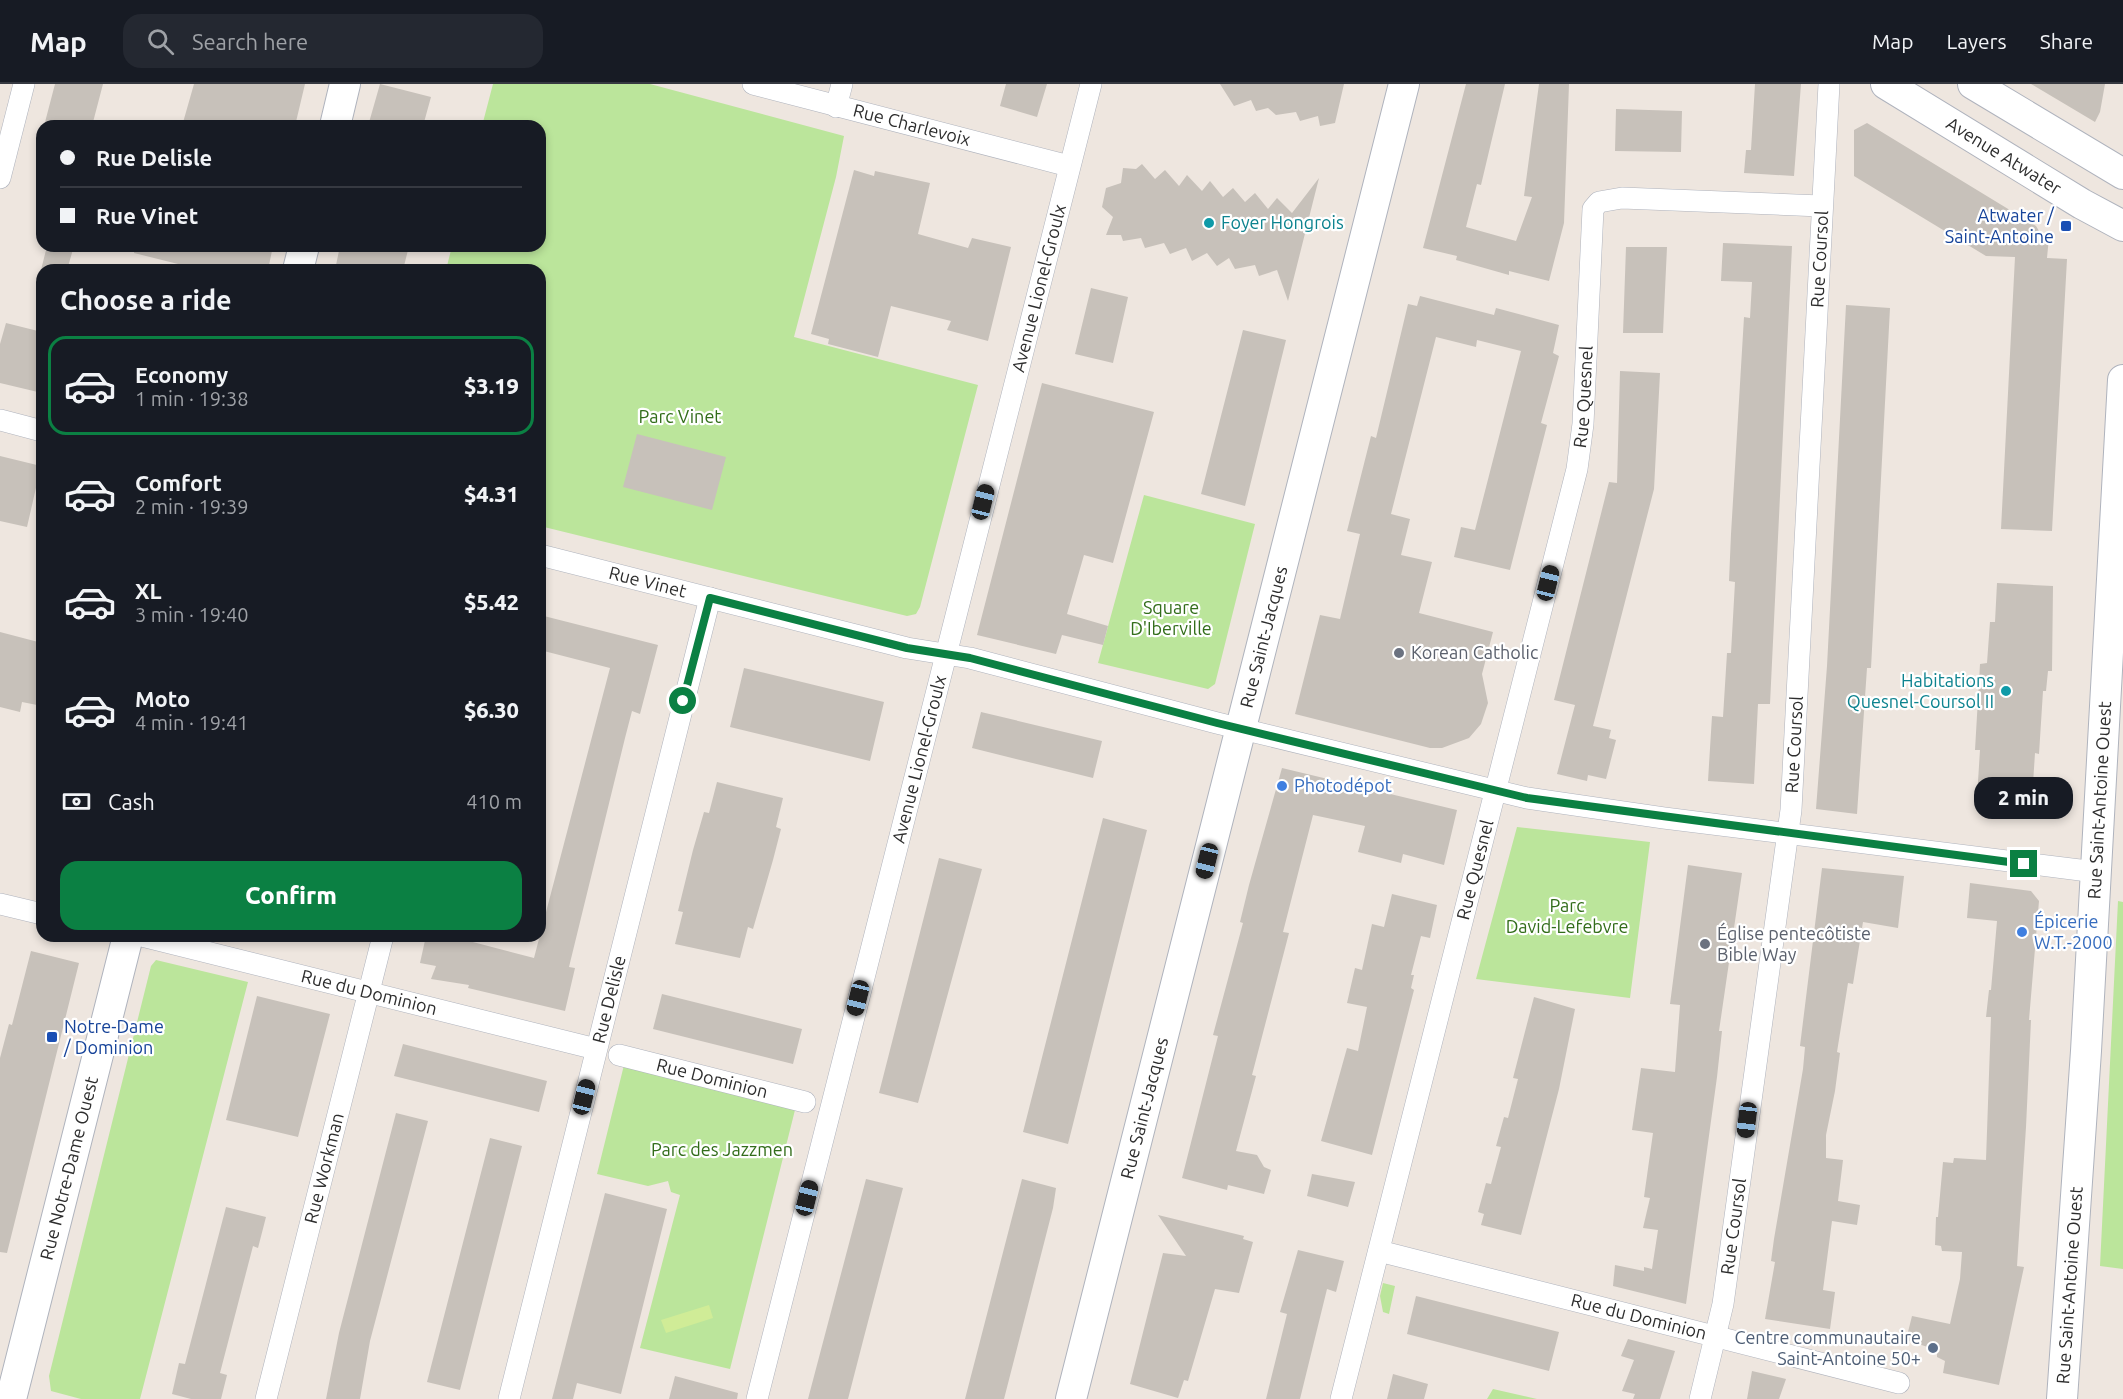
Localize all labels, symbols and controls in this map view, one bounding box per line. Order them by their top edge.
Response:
search box [123,14,543,68]
icon: search [144,25,177,58]
text: Map [30,26,87,57]
text: Search here [192,29,308,54]
text: Map [1872,29,1913,53]
text: Layers [1946,29,2007,53]
text: Share [2040,29,2093,53]
street label: Rue Charlevoix [851,99,973,149]
street label: Avenue Atwater [1943,113,2065,198]
text: Rue Delisle [96,145,212,170]
street label: Avenue Lionel-Groulx [1007,202,1069,374]
text: Rue Vinet [96,203,198,228]
place label: Atwater / Saint-Antoine [1945,205,2055,246]
street label: Rue Coursol [1806,210,1831,308]
place label: Foyer Hongrois [1221,212,1344,232]
marker: Foyer Hongrois [1202,216,1216,230]
marker: Atwater / Saint-Antoine [2059,219,2073,233]
text: Choose a ride [60,285,232,315]
street label: Rue Quesnel [1569,345,1596,449]
icon: car [63,359,117,413]
text: Economy [135,362,228,387]
text: $3.19 [464,373,519,398]
text: 1 min · 19:38 [135,387,249,410]
park label: Parc Vinet [639,406,721,426]
icon: car [63,467,117,521]
text: Comfort [135,470,222,495]
text: $4.31 [464,481,519,506]
car [970,482,996,522]
text: 2 min · 19:39 [135,495,249,518]
street label: Rue Vinet [607,562,689,601]
car [1535,563,1561,603]
street label: Rue Saint-Jacques [1235,564,1291,710]
icon: car [63,575,117,629]
text: XL [135,578,162,603]
text: $5.42 [464,589,519,614]
park label: Square D'Iberville [1130,597,1212,638]
text: 3 min · 19:40 [135,603,249,626]
place label: Korean Catholic [1411,642,1538,662]
marker: Korean Catholic [1392,646,1406,660]
place label: Habitations Quesnel-Coursol II [1847,670,1994,712]
street label: Avenue Lionel-Groulx [888,673,949,845]
icon: car [63,683,117,737]
marker: Habitations Quesnel-Coursol II [1999,684,2013,698]
text: Moto [135,686,190,711]
route start [669,687,696,714]
street label: Rue Coursol [1781,695,1806,794]
text: $6.30 [464,697,519,722]
street label: Rue Saint-Antoine Ouest [2083,701,2114,900]
text: 4 min · 19:41 [135,711,249,734]
place label: Photodépot [1294,775,1392,795]
callout: 2 min [1974,777,2074,819]
marker: Photodépot [1275,779,1289,793]
icon: cash [60,785,93,818]
text: 2 min [1998,786,2049,809]
text: Cash [108,789,155,814]
text: 410 m [466,790,522,813]
street label: Rue Quesnel [1452,817,1497,922]
car [1194,841,1220,881]
route end [2010,850,2037,877]
button: Confirm [60,861,522,930]
park label: Parc David-Lefebvre [1506,895,1628,936]
place label: Épicerie W.T.-2000 [2034,910,2113,952]
place label: Église pentecôtiste Bible Way [1717,922,1871,964]
marker: Épicerie W.T.-2000 [2015,925,2029,939]
marker: Église pentecôtiste Bible Way [1698,937,1712,951]
street label: Rue Delisle [588,953,629,1045]
street label: Rue du Dominion [299,965,439,1018]
car [845,978,871,1018]
place label: Notre-Dame / Dominion [63,1016,164,1057]
marker: Notre-Dame / Dominion [45,1030,59,1044]
street label: Rue Saint-Jacques [1116,1035,1171,1181]
street label: Rue Dominion [655,1054,770,1101]
street label: Rue Notre-Dame Ouest [36,1074,101,1262]
car [571,1077,597,1117]
car [1736,1101,1758,1139]
street label: Rue Workman [300,1111,347,1225]
park label: Parc des Jazzmen [651,1139,793,1159]
street label: Rue Coursol [1716,1177,1749,1276]
car [794,1178,820,1218]
street label: Rue Saint-Antoine Ouest [2052,1186,2086,1385]
street label: Rue du Dominion [1569,1289,1709,1343]
place label: Centre communautaire Saint-Antoine 50+ [1734,1327,1921,1368]
marker: Centre communautaire Saint-Antoine 50+ [1926,1341,1940,1355]

